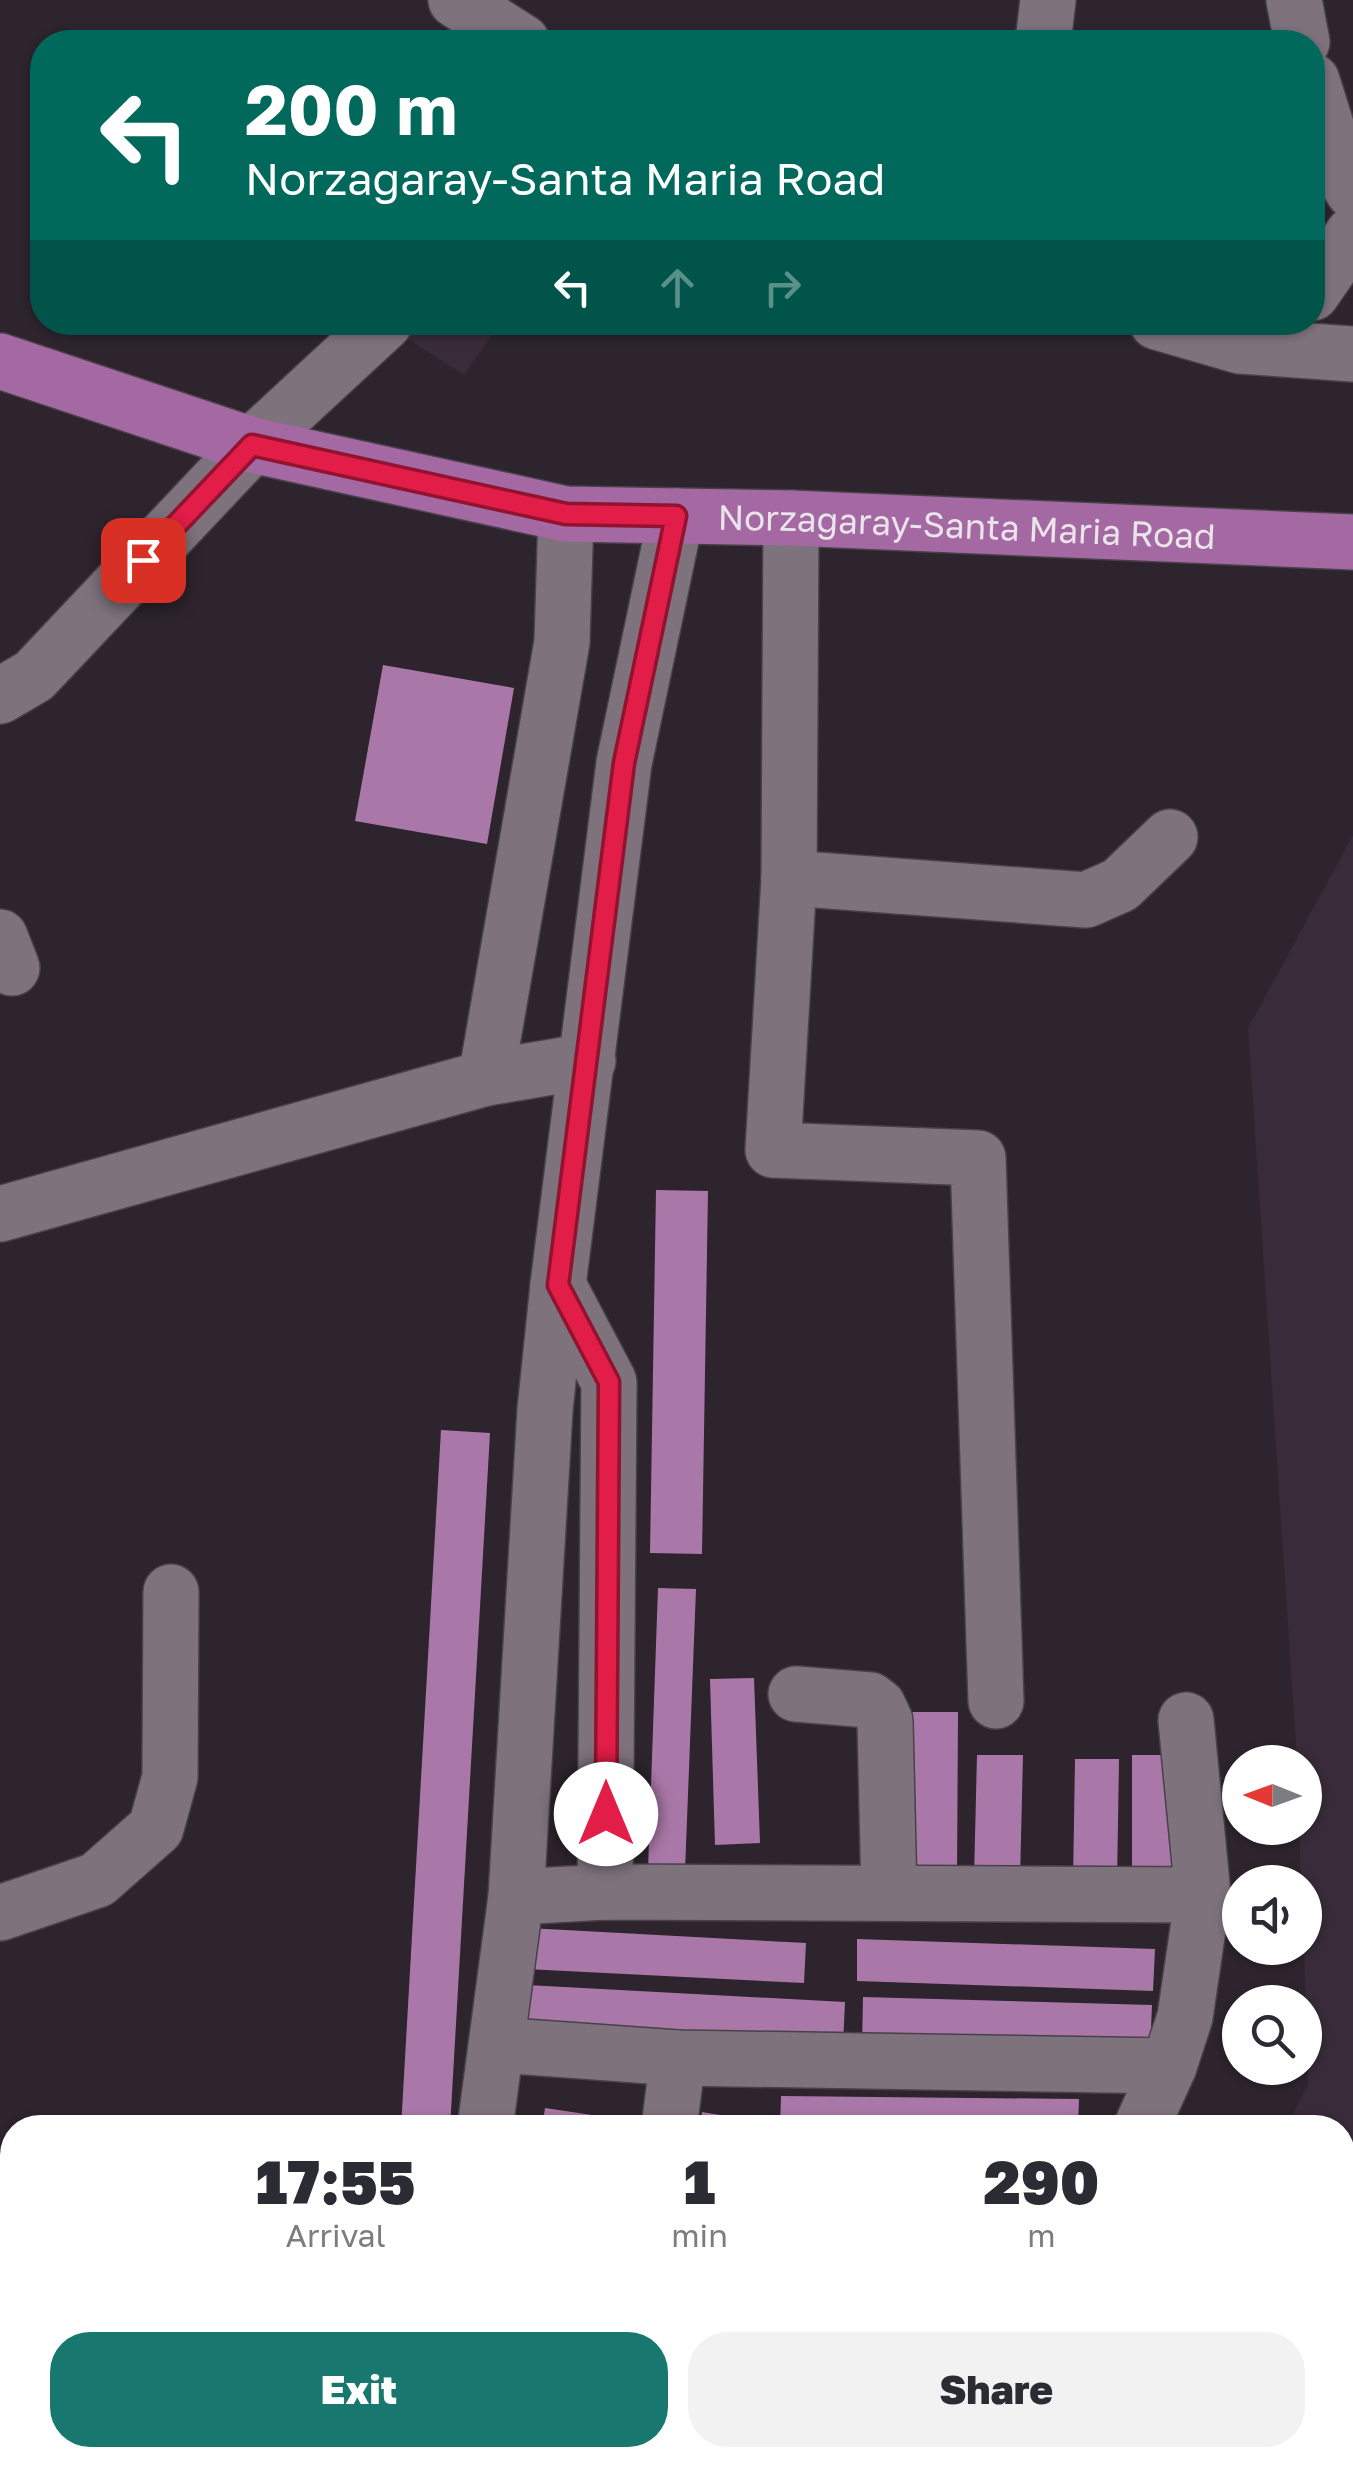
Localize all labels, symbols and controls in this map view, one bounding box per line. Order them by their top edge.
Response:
text: 200 m [245,66,457,150]
icon: left [80,70,210,200]
text: Norzagaray-Santa Maria Road [245,151,886,205]
icon: left [545,260,600,315]
icon: ahead [650,260,705,315]
icon: right [755,260,810,315]
street label: Norzagaray-Santa Maria Road [717,496,1217,557]
pin [101,518,186,603]
icon: arrive [116,533,171,588]
north arrow [1222,1745,1322,1845]
map controls [1222,1745,1322,2085]
position arrow [554,1762,658,1866]
button: sound [1222,1865,1322,1965]
button: search [1222,1985,1322,2085]
text: 17:55 [256,2145,416,2217]
text: 1 [684,2145,715,2217]
text: 290 [984,2145,1099,2217]
text: Arrival [285,2216,386,2254]
text: min [671,2216,728,2254]
text: m [1027,2216,1056,2254]
button: Exit [50,2332,668,2447]
button: Share [688,2332,1305,2447]

